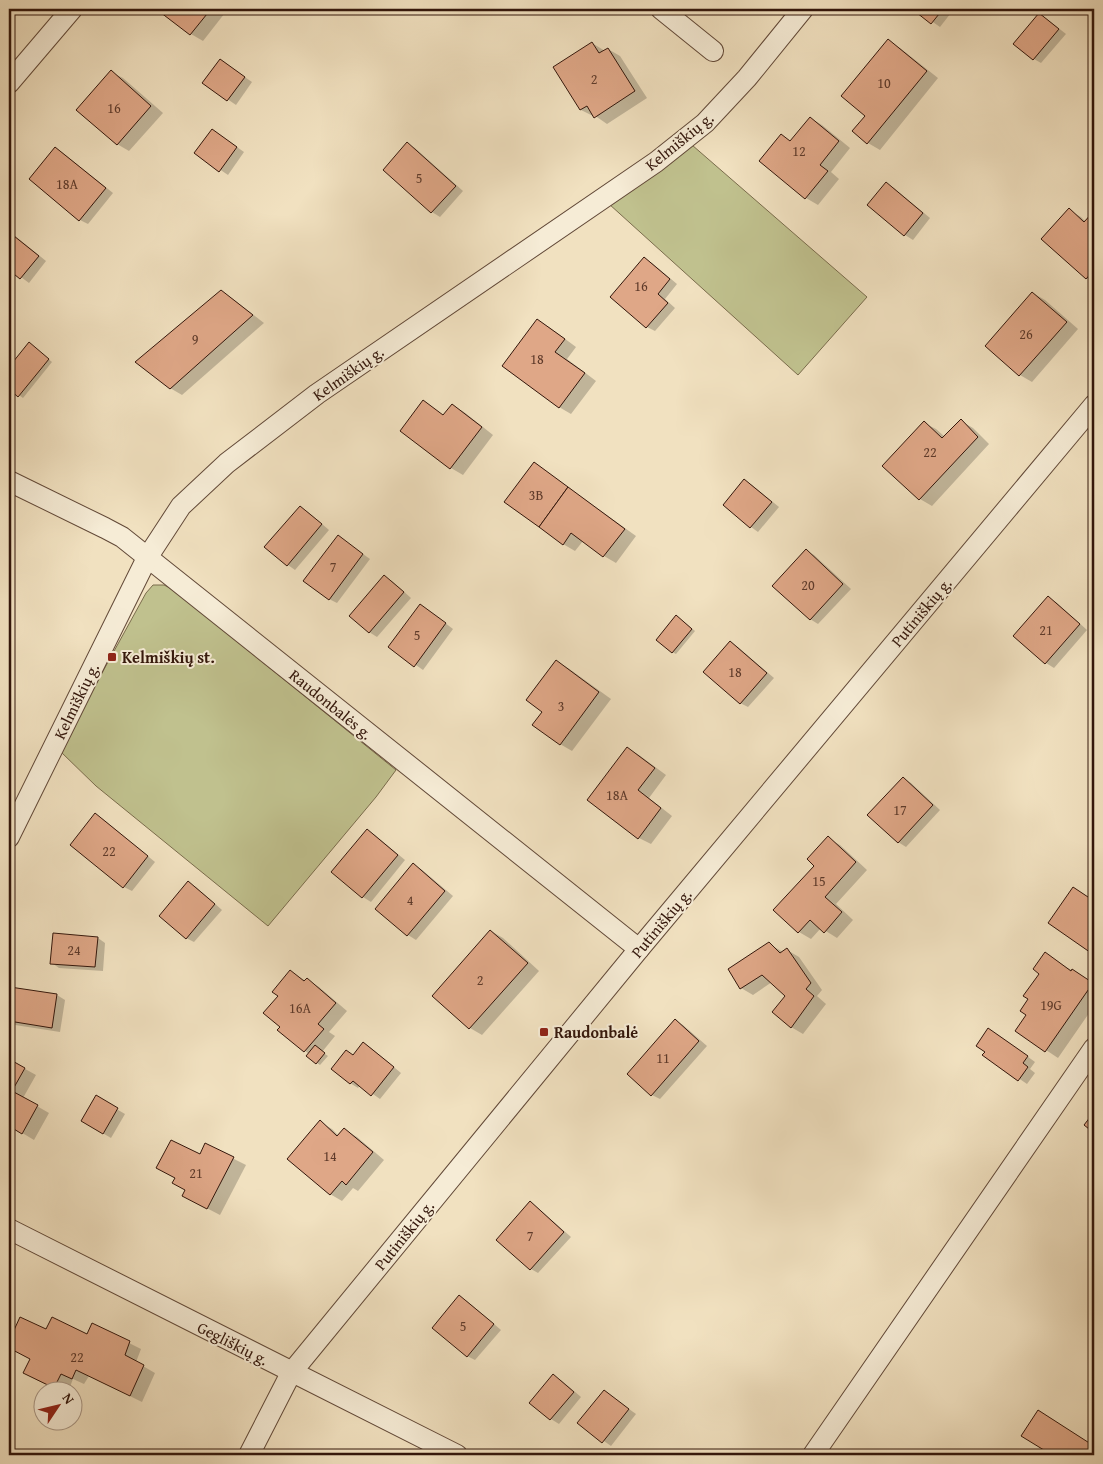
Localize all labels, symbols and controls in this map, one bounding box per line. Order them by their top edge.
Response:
house number: 2 [591,69,597,89]
house number: 10 [877,73,891,93]
house number: 16 [107,98,121,118]
street label: Kelmiškių g. [640,106,719,176]
house number: 12 [792,141,806,161]
house number: 5 [416,168,422,188]
house number: 18A [56,174,78,194]
house number: 16 [634,276,648,296]
house number: 26 [1019,324,1033,344]
house number: 9 [192,329,199,349]
street label: Kelmiškių g. [308,340,389,406]
house number: 18 [530,349,544,369]
house number: 22 [923,442,937,462]
house number: 3B [529,485,543,505]
house number: 7 [330,557,337,577]
street label: Putiniškių g. [885,572,957,652]
house number: 20 [801,575,815,595]
house number: 21 [1039,620,1053,640]
house number: 5 [414,625,420,645]
place label: Kelmiškių st. [122,645,215,669]
marker: Kelmiškių st. [106,651,118,663]
street label: Kelmiškių g. [47,659,105,743]
house number: 18 [728,662,742,682]
street label: Raudonbalės g. [284,663,378,745]
house number: 3 [558,696,564,716]
house number: 18A [606,785,628,805]
house number: 17 [893,800,907,820]
house number: 22 [102,841,116,861]
house number: 15 [812,871,826,891]
street label: Putiniškių g. [625,883,697,963]
house number: 4 [407,890,414,910]
house number: 24 [67,940,81,960]
house number: 2 [477,970,483,990]
house number: 19G [1040,995,1062,1015]
house number: 16A [289,998,311,1018]
place label: Raudonbalė [554,1020,638,1044]
marker: Raudonbalė [538,1026,550,1038]
house number: 11 [656,1048,670,1068]
house number: 14 [323,1146,337,1166]
house number: 21 [189,1163,203,1183]
street label: Putiniškių g. [368,1195,440,1275]
house number: 7 [527,1226,534,1246]
street label: Gegliškių g. [193,1315,273,1371]
house number: 5 [460,1316,466,1336]
house number: 22 [70,1347,84,1367]
north arrow [32,1382,82,1432]
text: N [58,1389,80,1409]

